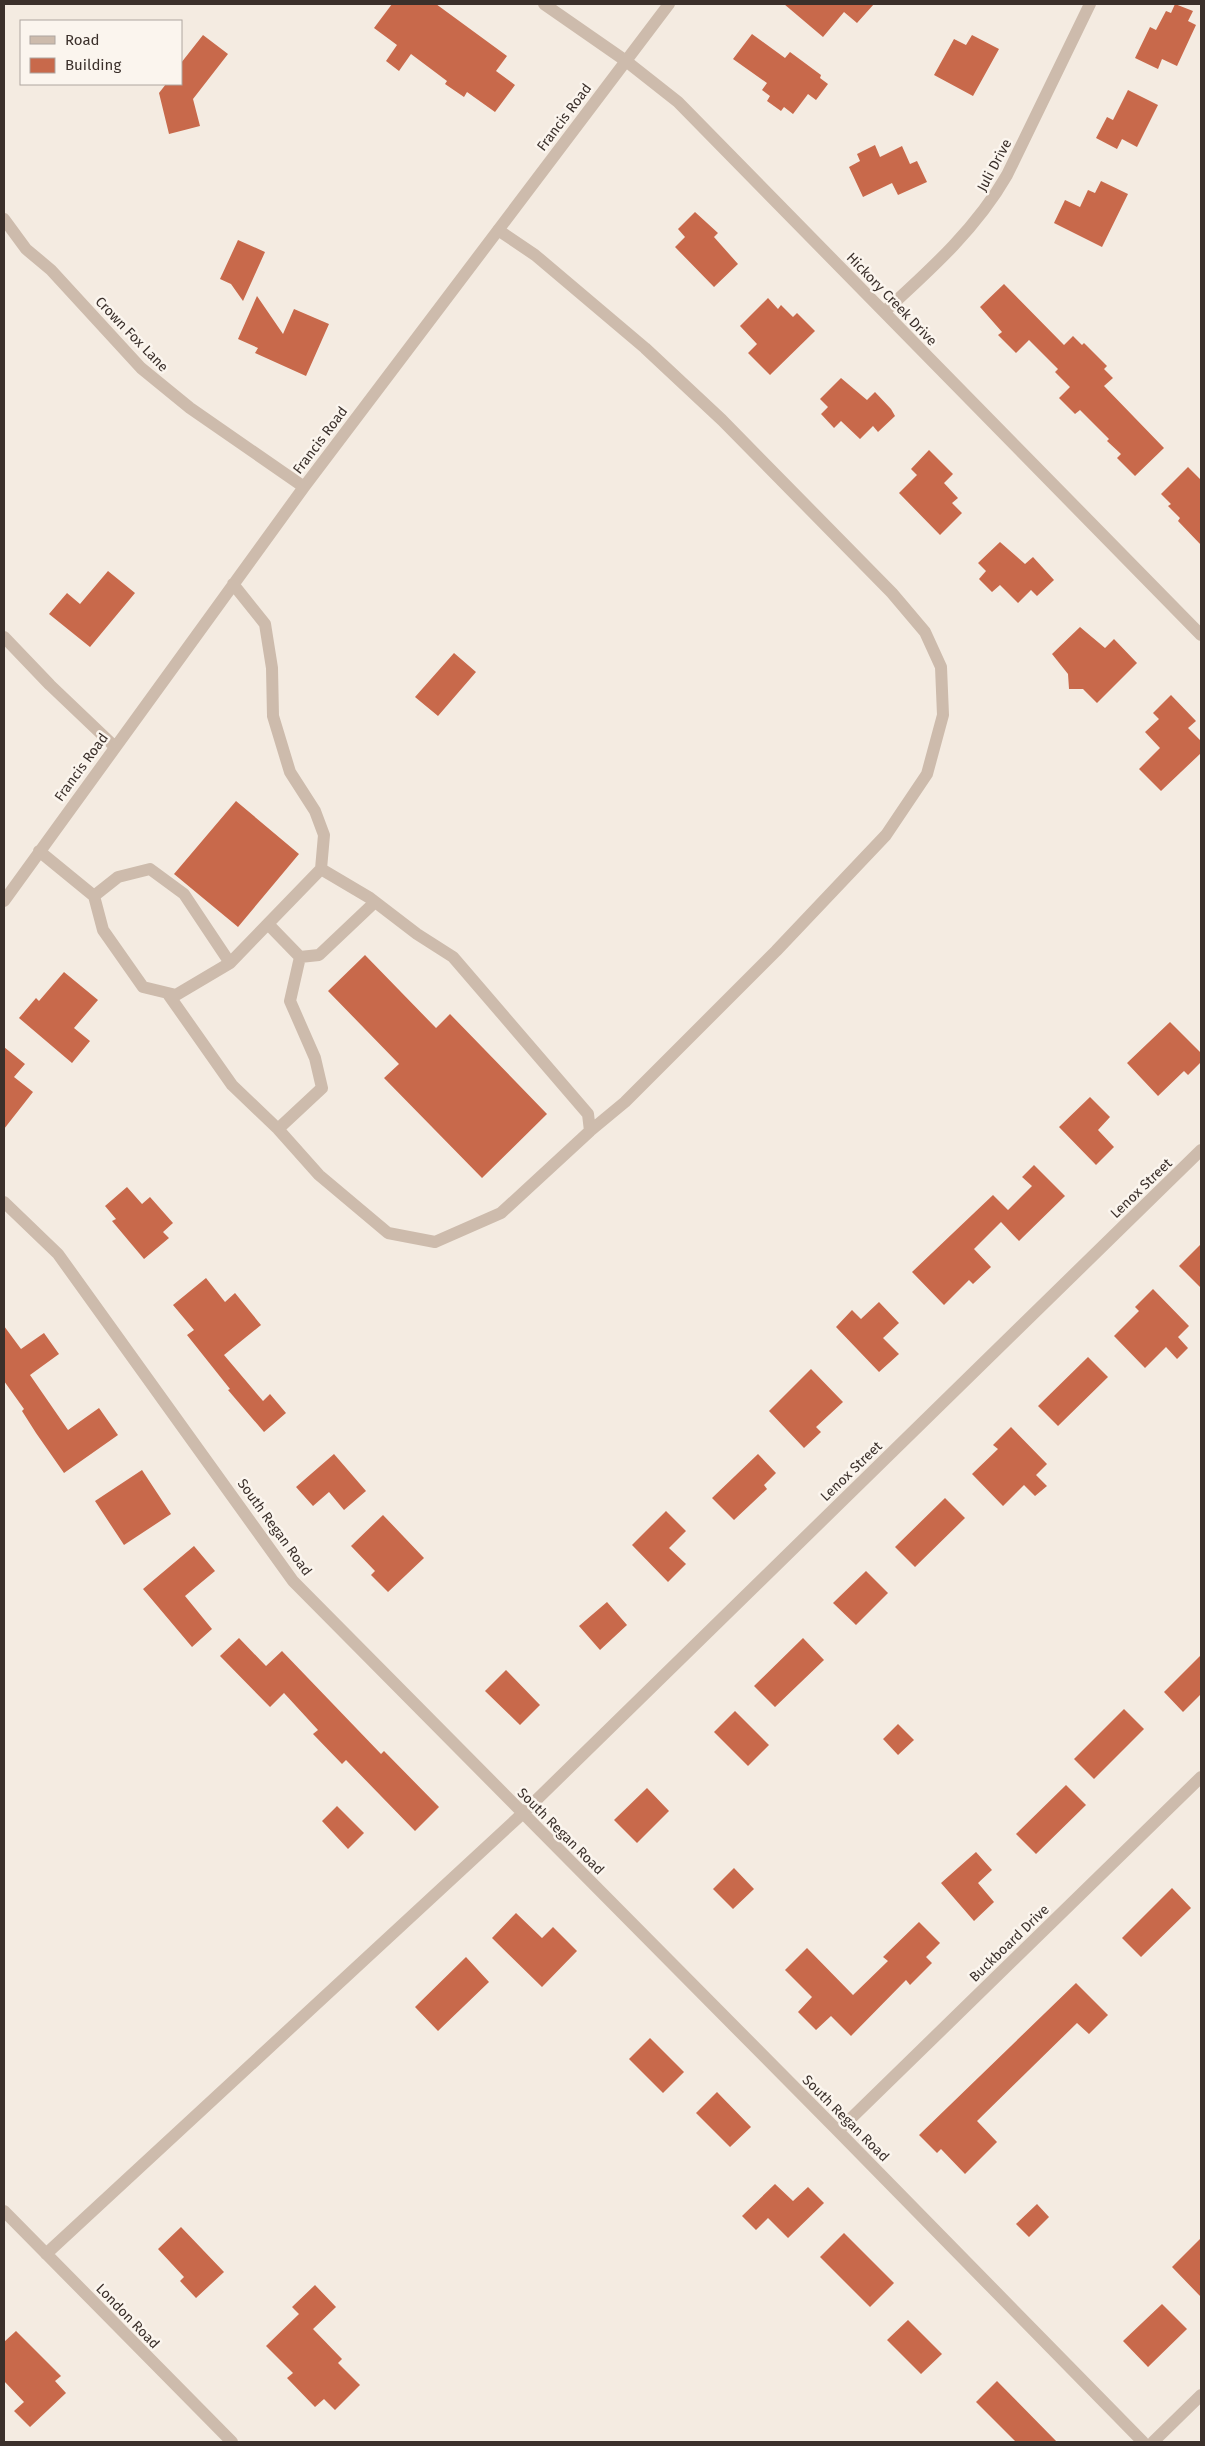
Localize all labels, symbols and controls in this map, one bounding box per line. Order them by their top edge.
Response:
legend [20,20,182,85]
text: Road [65,31,100,49]
text: Building [65,56,121,74]
street label: Francis Road [533,80,595,154]
street label: Juli Drive [974,136,1015,194]
street label: Hickory Creek Drive [843,249,940,349]
street label: Crown Fox Lane [91,293,172,375]
street label: Francis Road [289,403,351,477]
street label: Francis Road [51,730,112,805]
street label: Lenox Street [1107,1154,1176,1222]
street label: Lenox Street [817,1437,886,1505]
street label: South Regan Road [234,1476,315,1579]
street label: South Regan Road [514,1784,608,1878]
street label: Buckboard Drive [966,1901,1053,1986]
street label: South Regan Road [799,2071,893,2165]
street label: London Road [92,2280,163,2352]

